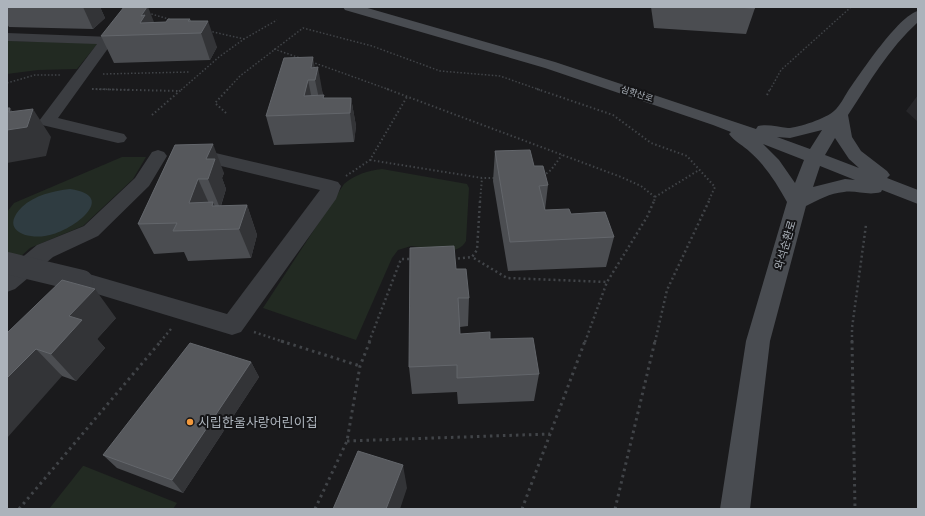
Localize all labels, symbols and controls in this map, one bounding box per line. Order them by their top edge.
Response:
street label: 심학산로 [619,83,655,105]
street label: 와석순환로 [772,219,799,271]
place label: 시립한울사랑어린이집 [198,415,318,431]
marker: 시립한울사랑어린이집 [185,417,195,427]

